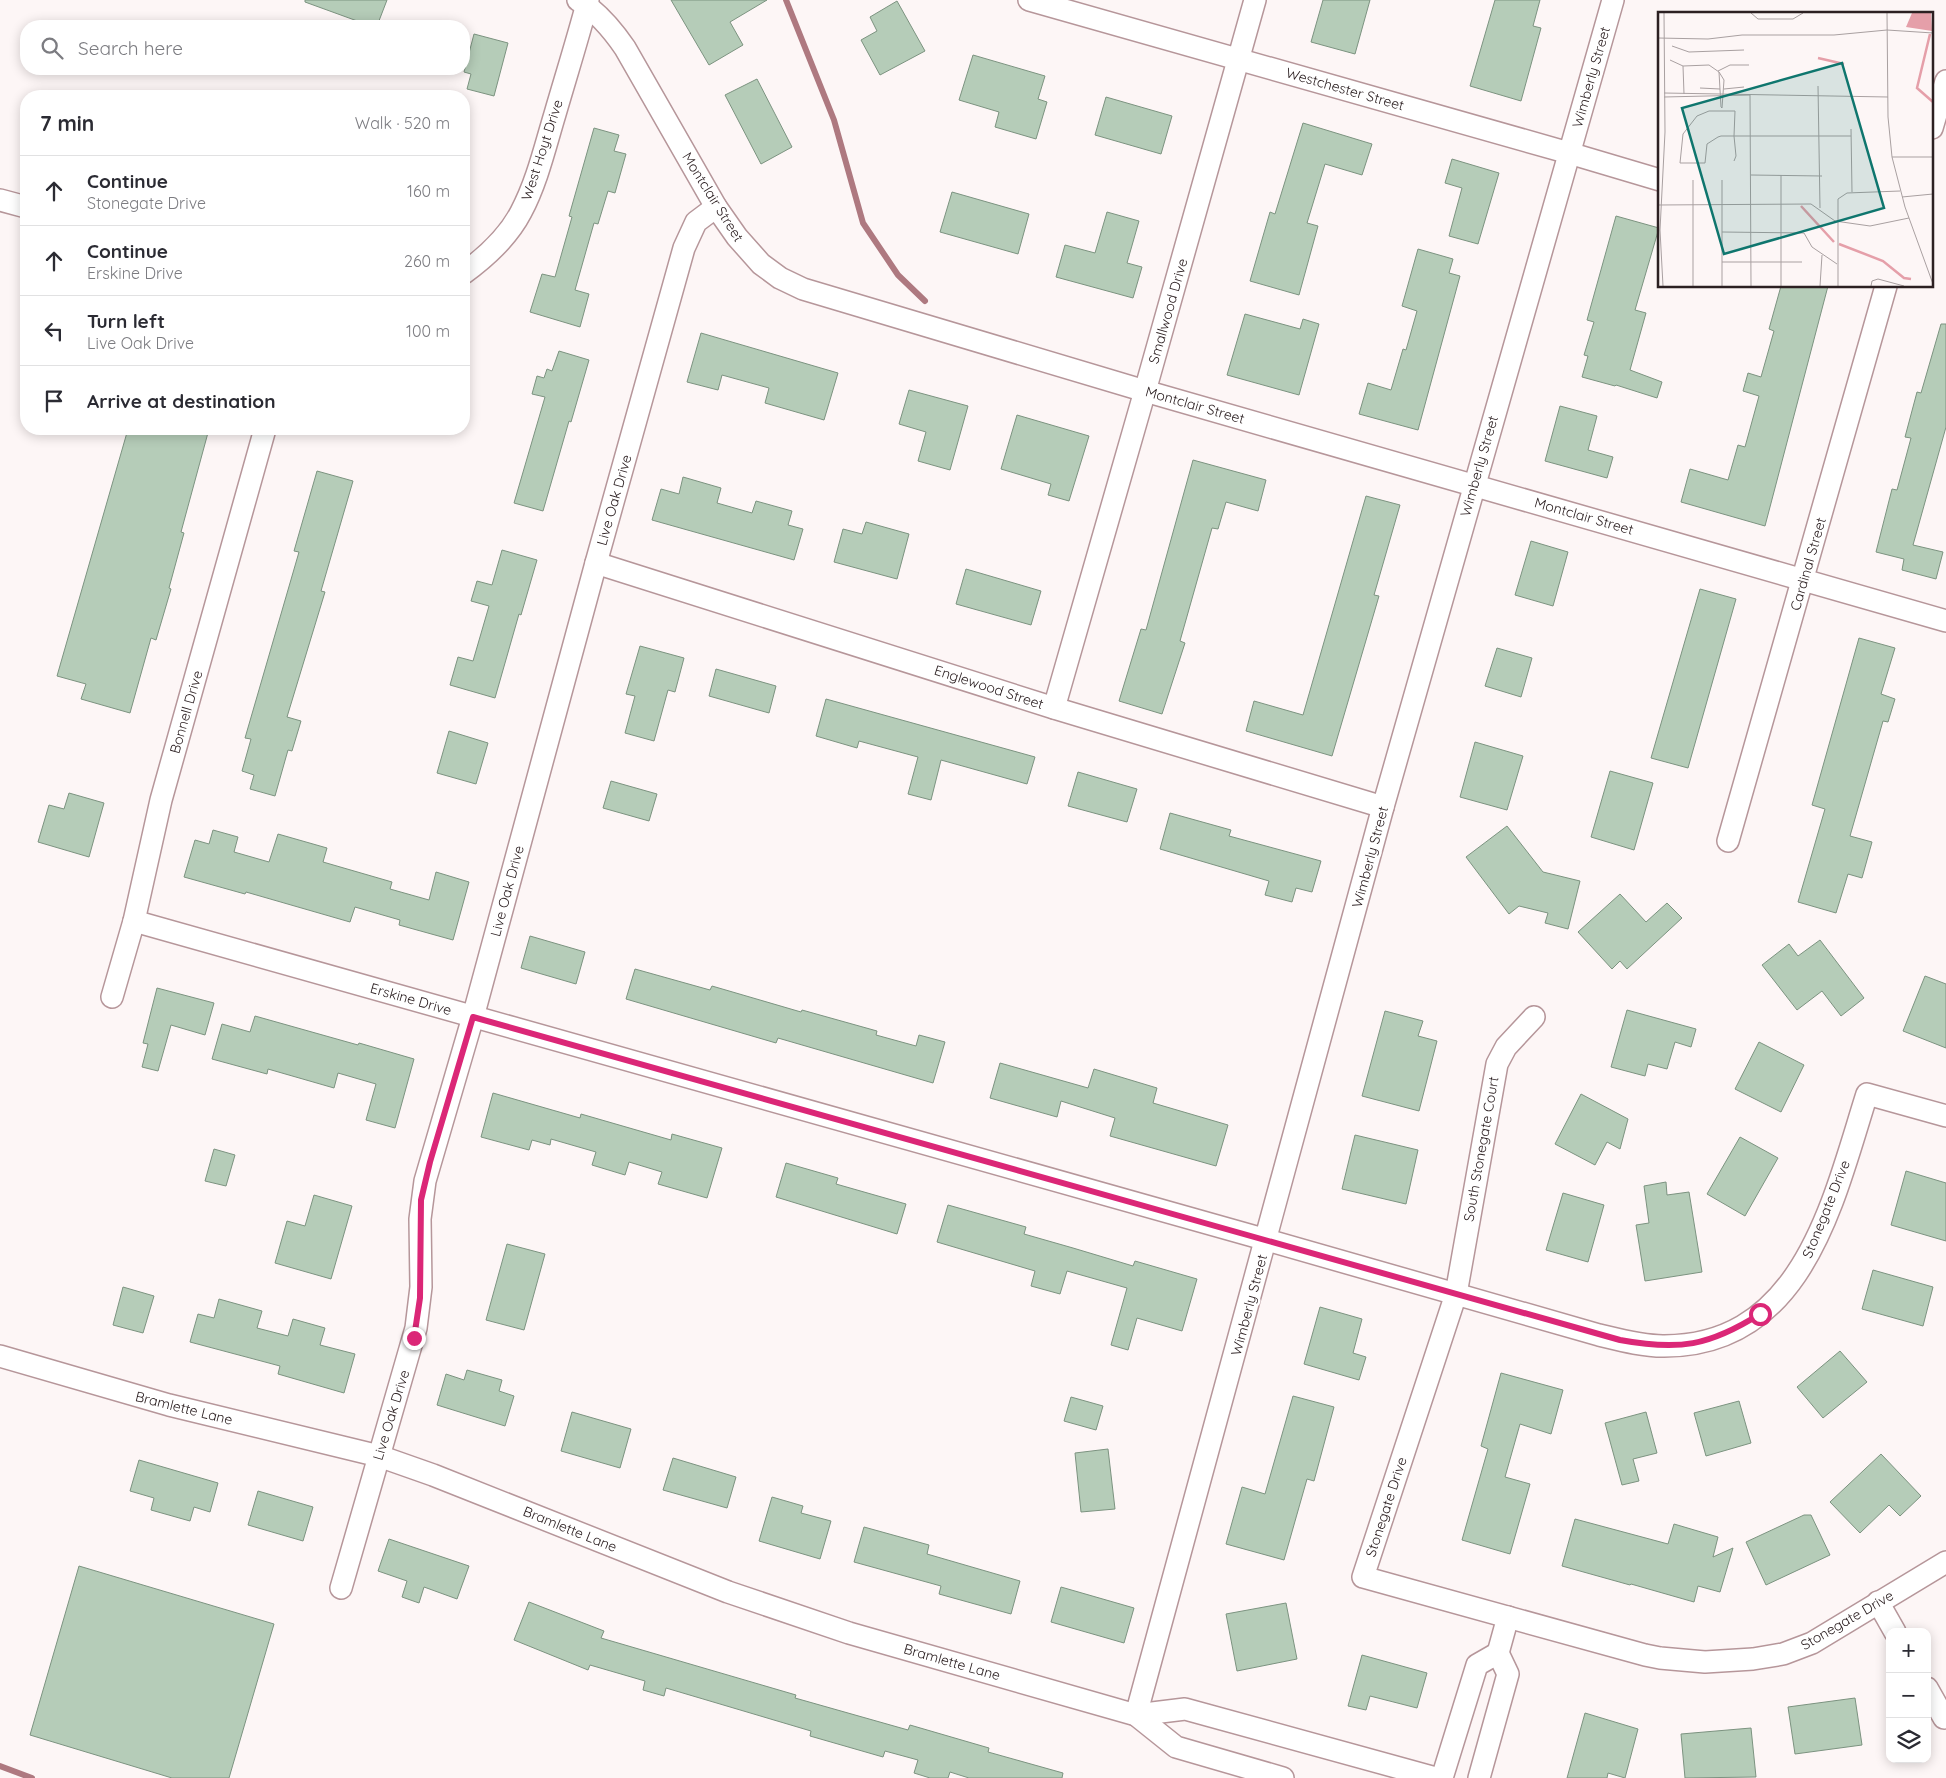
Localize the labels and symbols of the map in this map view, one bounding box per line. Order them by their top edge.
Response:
inset map [1658,12,1934,288]
street label: Wimberly Street [1568,24,1614,130]
street label: Westchester Street [1284,64,1406,115]
street label: West Hoyt Drive [517,97,567,203]
street label: Montclair Street [678,149,748,245]
street label: Smallwood Drive [1144,256,1192,366]
street label: Montclair Street [1143,382,1247,428]
street label: Wimberly Street [1456,413,1502,519]
street label: Live Oak Drive [592,452,636,548]
street label: Montclair Street [1532,493,1636,539]
street label: Cardinal Street [1786,515,1830,613]
street label: Englewood Street [932,661,1046,713]
street label: Bonnell Drive [166,668,206,756]
street label: Wimberly Street [1348,804,1392,910]
street label: Live Oak Drive [486,843,528,939]
street label: Erskine Drive [368,979,454,1019]
street label: South Stonegate Court [1459,1075,1503,1223]
street label: Stonegate Drive [1798,1157,1854,1261]
street label: Wimberly Street [1227,1252,1271,1358]
route start [1749,1303,1772,1326]
route end [403,1327,426,1350]
street label: Live Oak Drive [369,1367,413,1462]
street label: Bramlette Lane [133,1387,235,1429]
street label: Stonegate Drive [1361,1455,1411,1559]
street label: Bramlette Lane [520,1502,620,1556]
street label: Stonegate Drive [1797,1586,1897,1654]
street label: Bramlette Lane [902,1640,1002,1684]

